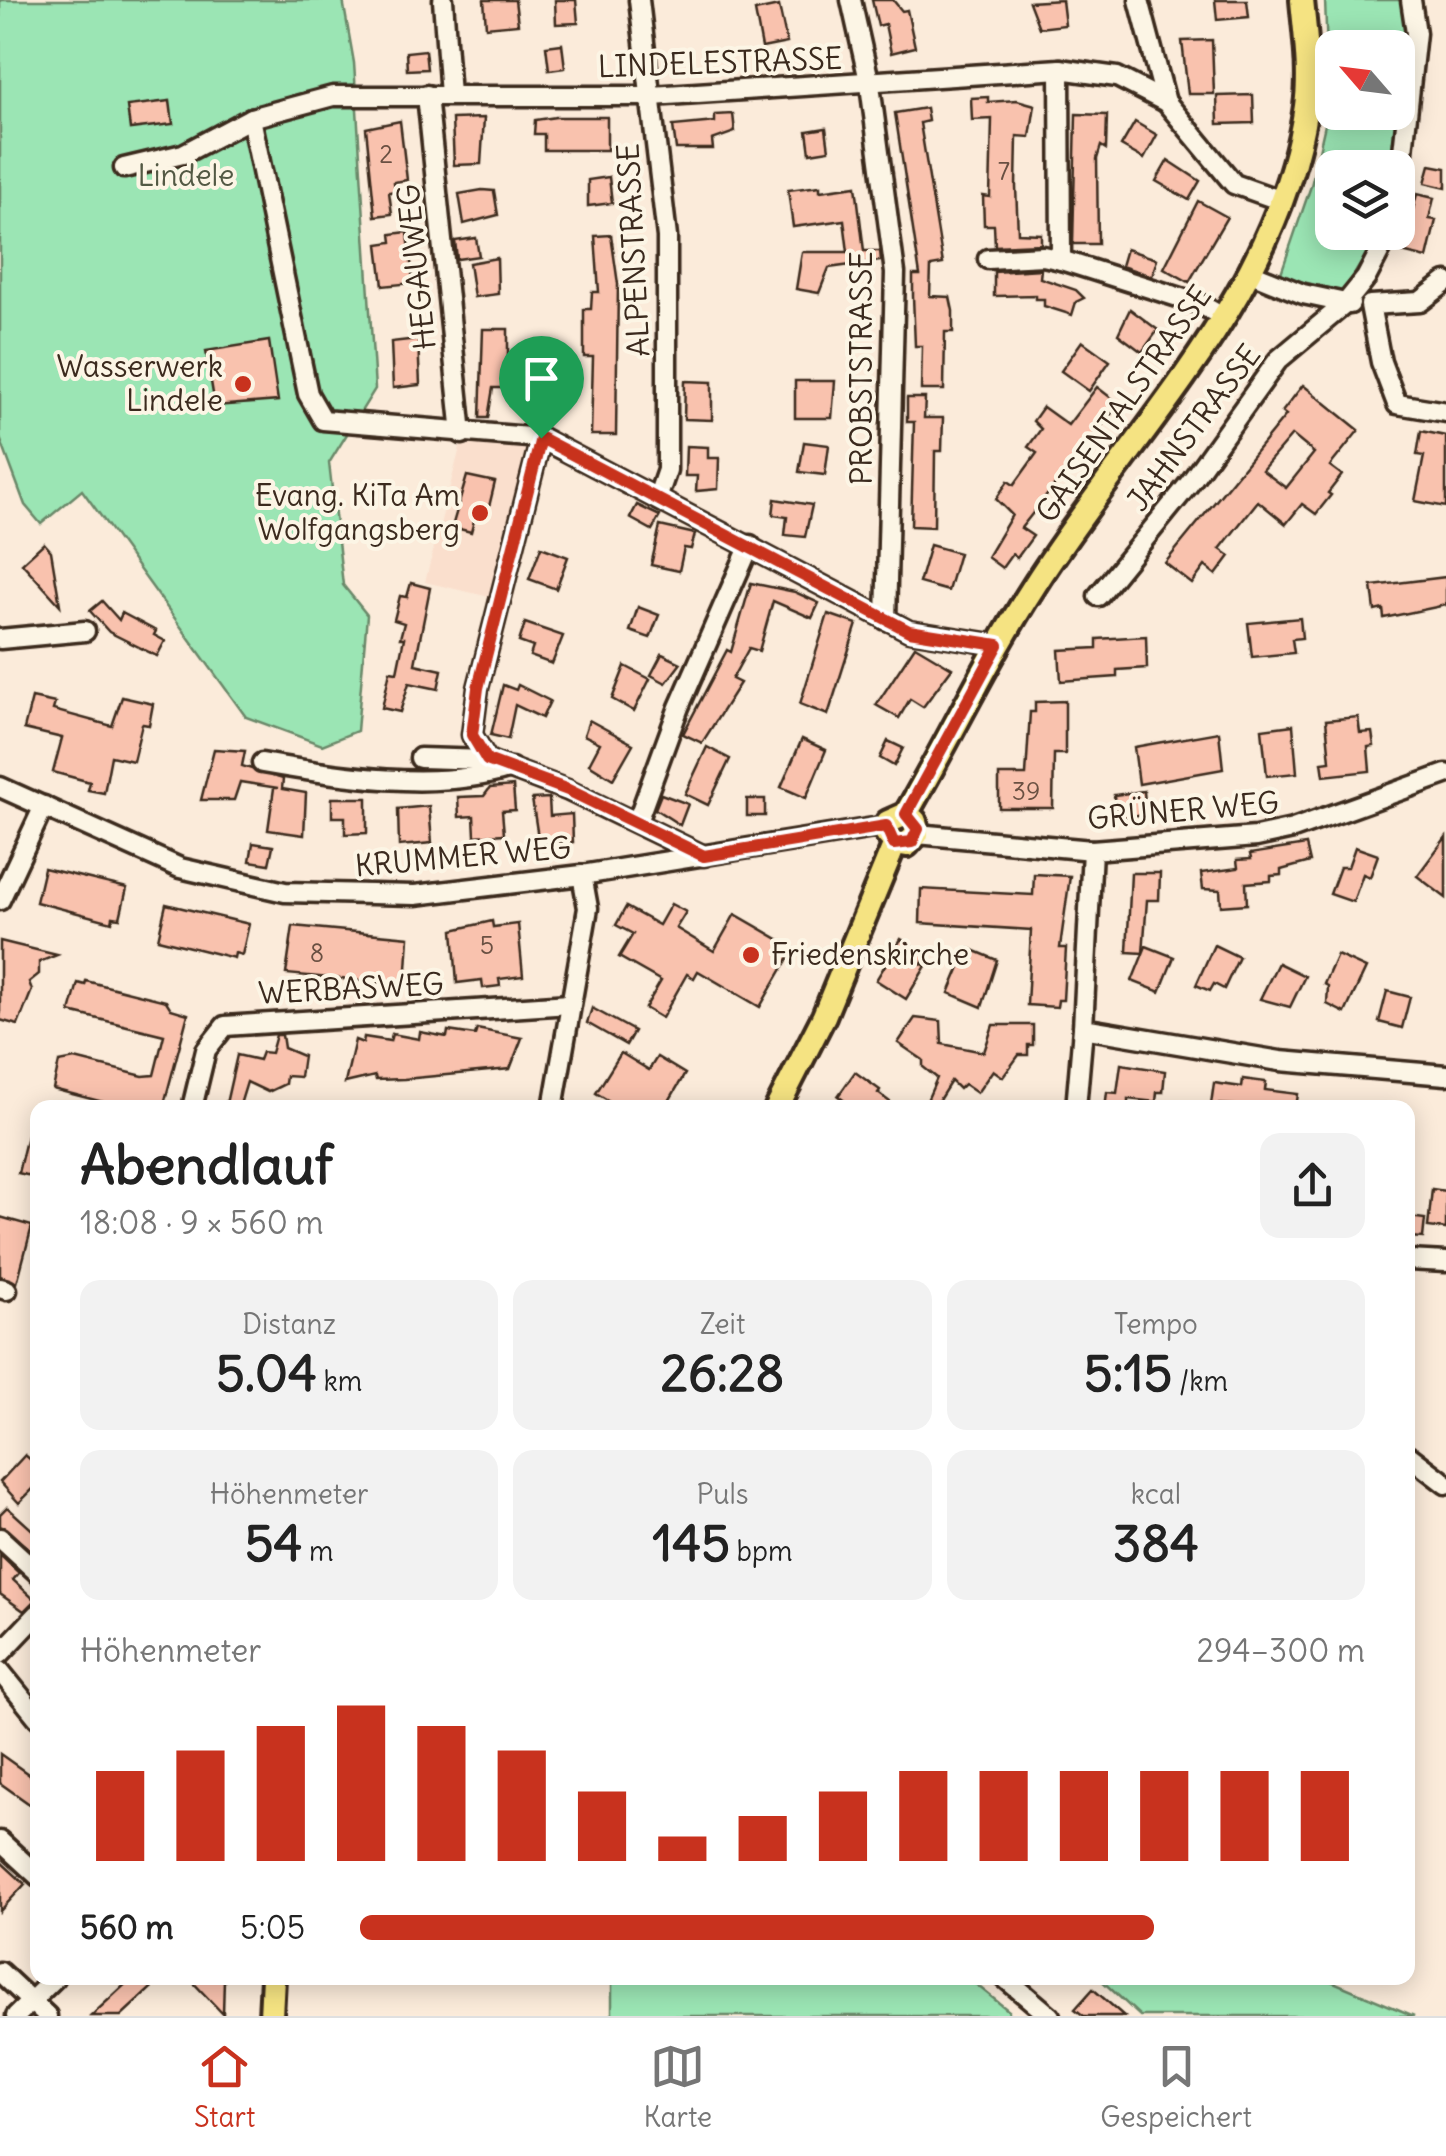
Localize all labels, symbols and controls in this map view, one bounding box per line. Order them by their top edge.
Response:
north arrow [1315,30,1415,130]
map controls [1315,30,1415,250]
street label: LINDELESTRASSE [597,39,843,85]
house number: 2 [379,138,393,170]
street label: ALPENSTRASSE [608,142,658,358]
button: layers [1315,150,1415,250]
house number: 7 [998,155,1010,187]
park label: Lindele [138,156,234,194]
street label: HEGAUWEG [388,182,444,352]
street label: PROBSTSTRASSE [842,251,880,485]
street label: GAISENTALSTRASSE [1027,278,1219,529]
pin [499,336,584,439]
street label: JAHNSTRASSE [1118,337,1268,518]
place label: Wasserwerk Lindele [57,347,223,419]
icon: arrive [514,351,569,406]
marker: Wasserwerk Lindele [232,373,254,395]
place label: Evang. KiTa Am Wolfgangsberg [255,476,460,548]
marker: Evang. KiTa Am Wolfgangsberg [469,502,491,524]
house number: 39 [1012,775,1040,807]
street label: GRÜNER WEG [1086,783,1280,837]
street label: KRUMMER WEG [353,828,573,884]
house number: 5 [480,929,494,961]
place label: Friedenskirche [771,935,969,973]
house number: 8 [310,937,324,969]
marker: Friedenskirche [740,944,762,966]
street label: WERBASWEG [257,964,445,1012]
text: Abendlauf [80,1130,333,1199]
button: share [1260,1133,1365,1238]
text: 18:08 · 9 × 560 m [80,1202,324,1243]
text: Distanz [242,1306,336,1342]
text: Zeit [700,1306,745,1342]
text: Tempo [1114,1306,1198,1342]
text: 5.04 [216,1342,317,1405]
text: 26:28 [661,1342,784,1405]
text: 5:15 [1084,1342,1172,1405]
text: km [317,1363,362,1399]
text: /km [1172,1363,1228,1399]
text: Höhenmeter [210,1476,368,1512]
text: Puls [696,1476,749,1512]
text: kcal [1131,1476,1181,1512]
text: 54 [245,1512,302,1575]
text: 145 [652,1512,730,1575]
text: 384 [1113,1512,1199,1575]
text: m [302,1533,334,1569]
text: bpm [730,1533,793,1569]
text: Höhenmeter [80,1630,261,1671]
text: 294–300 m [1196,1630,1365,1671]
text: 560 m [80,1907,174,1948]
text: 5:05 [240,1907,305,1948]
tab: Start [194,2039,255,2135]
tab: Karte [643,2039,712,2135]
tab: Gespeichert [1100,2039,1252,2135]

